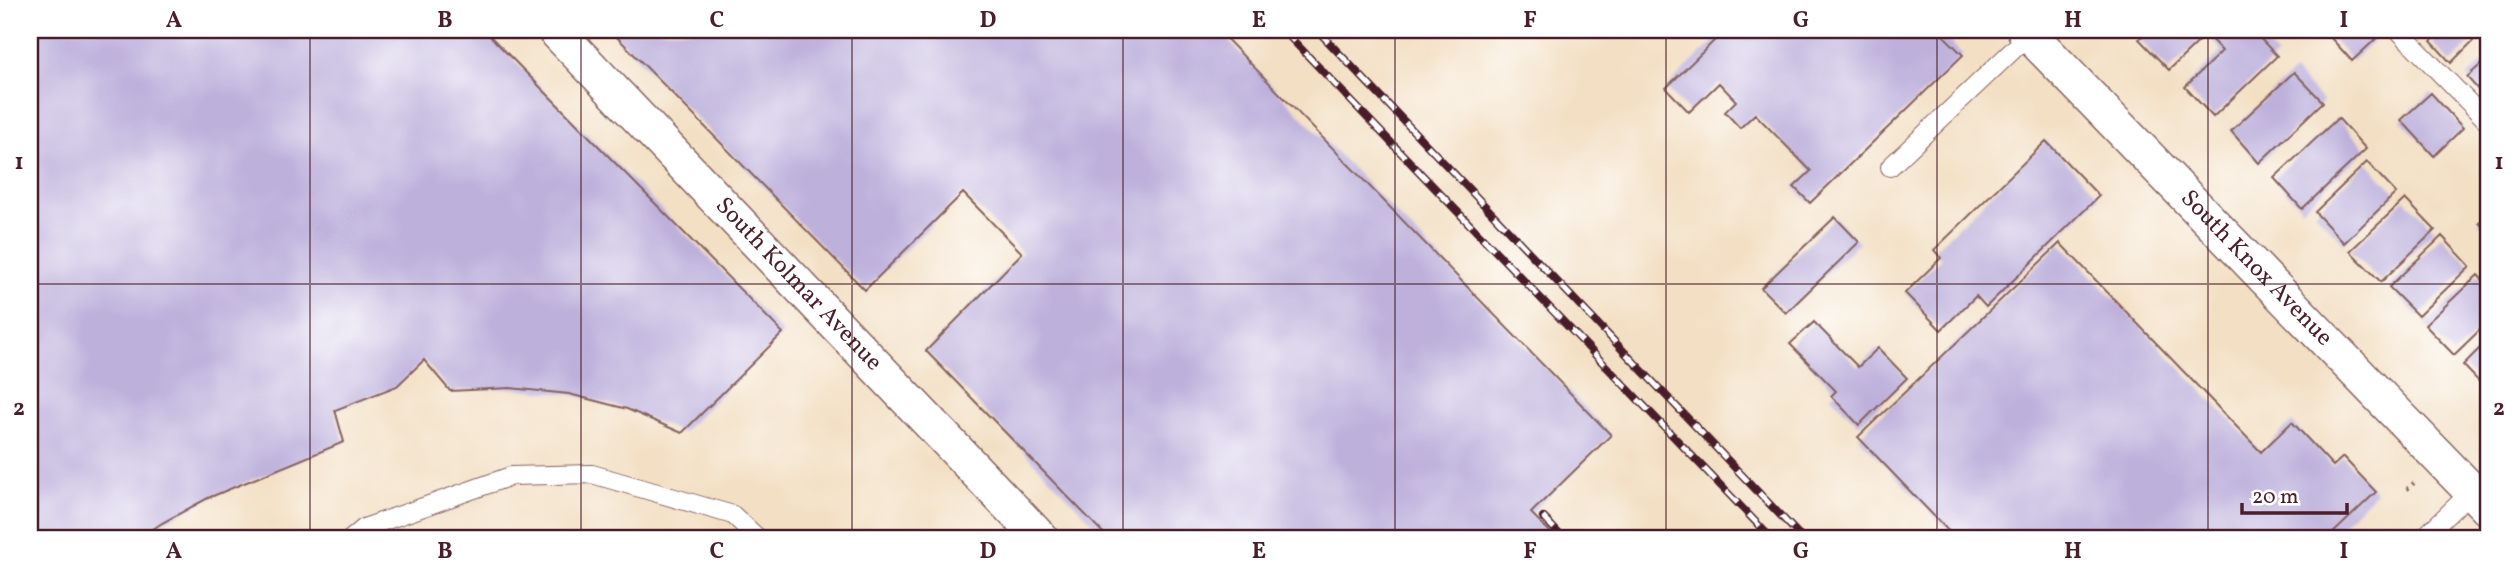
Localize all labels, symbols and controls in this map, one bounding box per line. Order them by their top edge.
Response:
text: A [166,5,182,37]
text: B [437,5,453,37]
text: C [710,5,724,37]
text: D [980,5,997,37]
text: E [1252,5,1266,37]
text: F [1523,5,1537,37]
text: G [1793,5,1809,37]
text: H [2064,5,2082,37]
text: I [2340,5,2348,37]
text: 1 [14,147,24,179]
text: 1 [2494,147,2504,179]
street label: South Knox Avenue [2172,183,2340,354]
street label: South Kolmar Avenue [707,190,889,379]
text: 2 [13,393,25,425]
text: 2 [2493,393,2505,425]
scale bar [2242,471,2346,515]
text: 20 m [2252,483,2298,512]
text: A [166,536,182,568]
text: B [437,536,453,568]
text: C [710,536,724,568]
text: D [980,536,997,568]
text: E [1252,536,1266,568]
text: F [1523,536,1537,568]
text: G [1793,536,1809,568]
text: H [2064,536,2082,568]
text: I [2340,536,2348,568]

